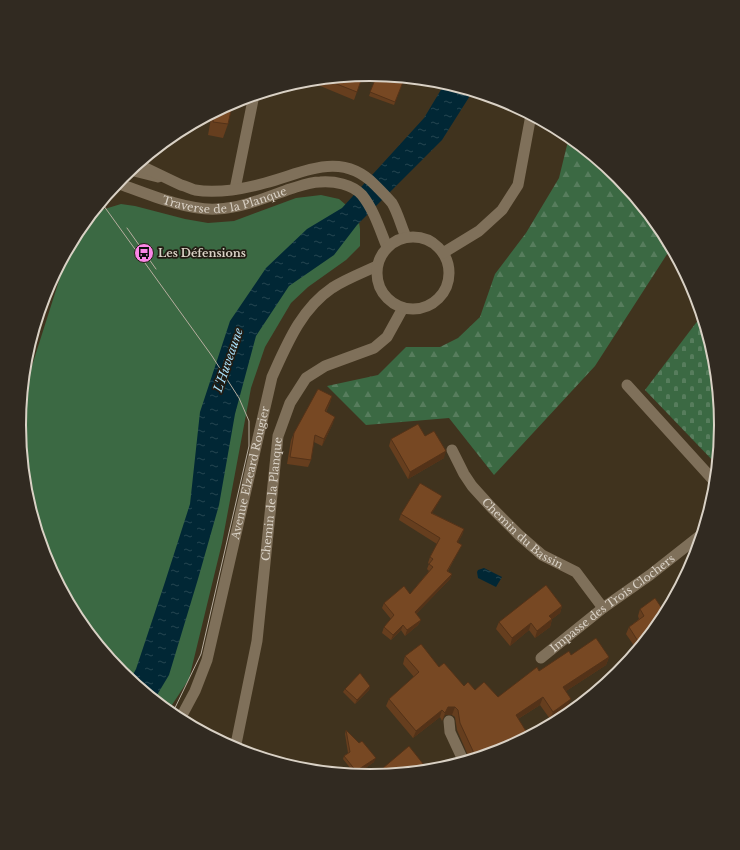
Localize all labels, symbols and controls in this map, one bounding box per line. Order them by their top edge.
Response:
street label: Traverse de la Planque [161,184,288,216]
bus stop icon: Les Défensions [133,242,155,264]
place label: Les Défensions [158,246,246,260]
water label: L'Huveaune [210,325,246,395]
street label: Avenue Elzeard Rougier [228,404,272,542]
street label: Chemin de la Planque [258,436,285,562]
street label: Chemin du Bassin [479,495,566,572]
street label: Impasse des Trois Clochers [547,551,677,655]

